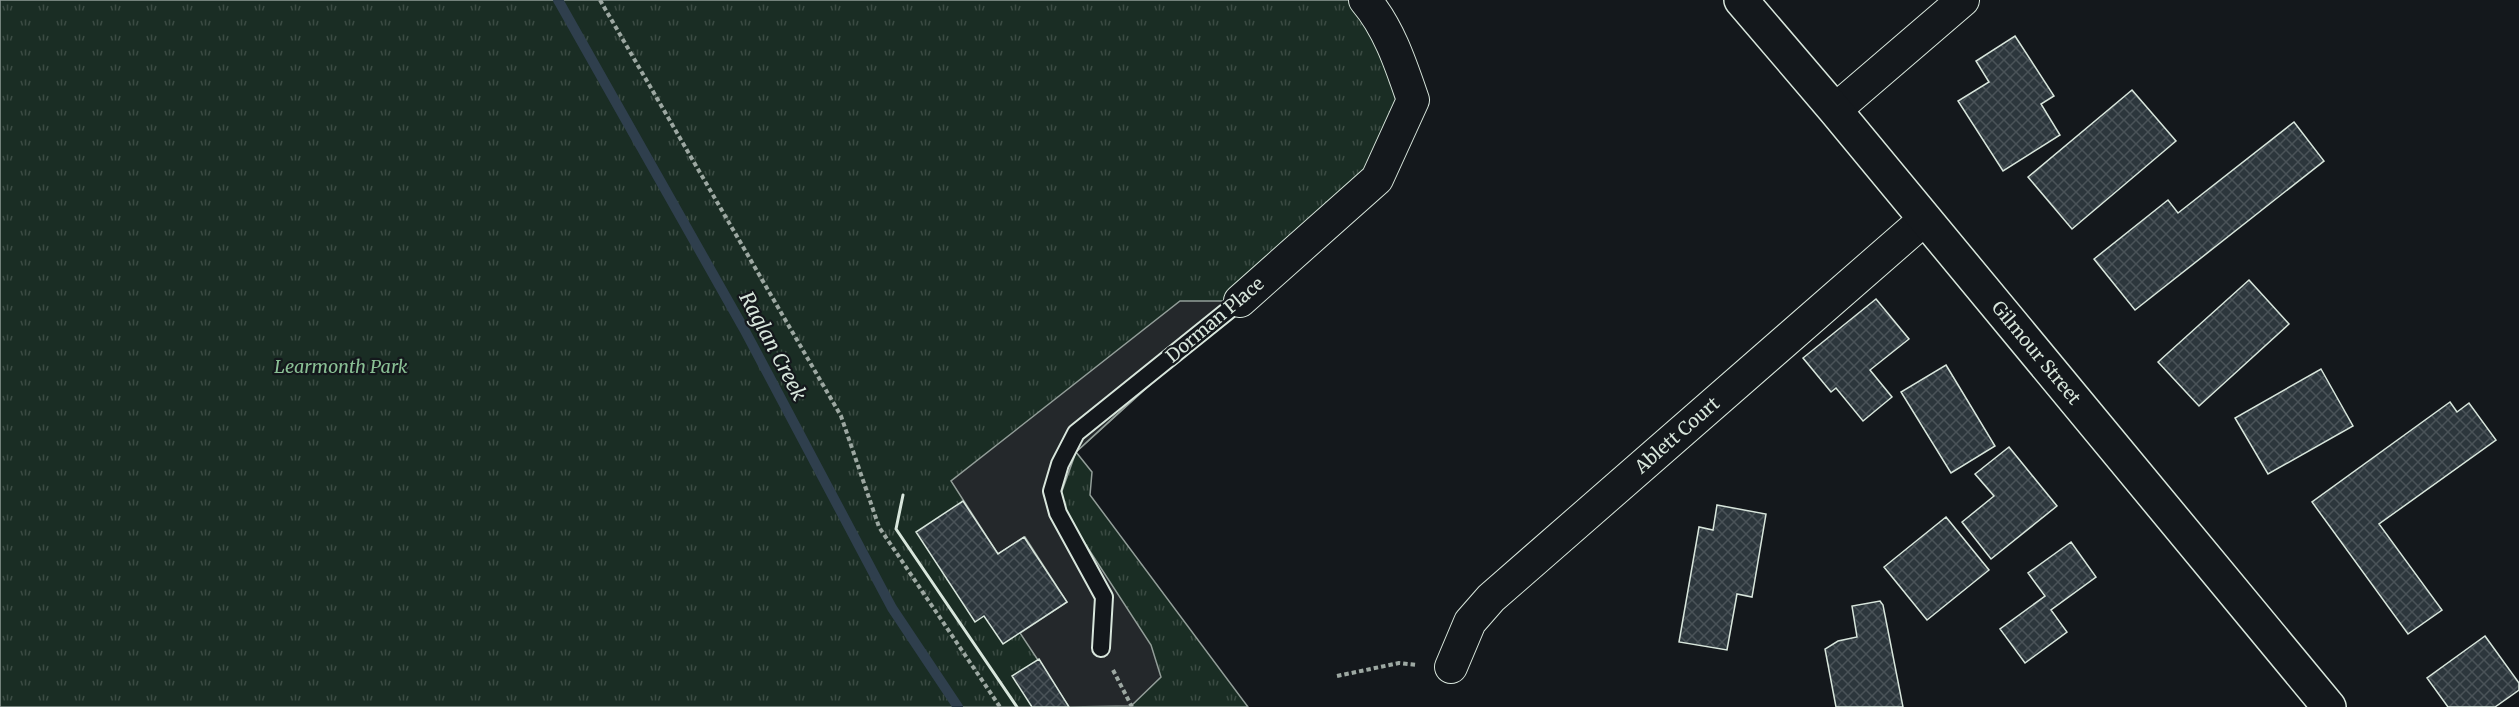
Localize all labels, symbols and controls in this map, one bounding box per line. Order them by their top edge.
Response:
street label: Dorman Place [1161,272,1268,367]
water label: Raglan Creek [734,287,813,404]
street label: Gilmour Street [1987,296,2086,409]
park label: Learmonth Park [274,355,408,378]
street label: Ablett Court [1629,392,1724,479]

